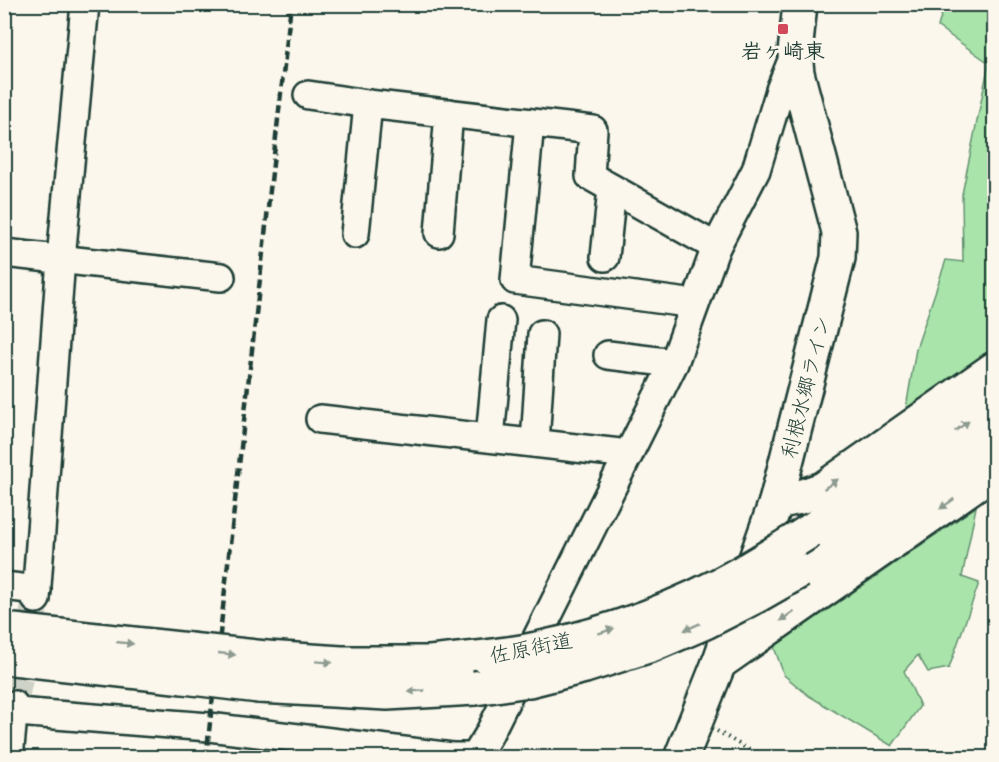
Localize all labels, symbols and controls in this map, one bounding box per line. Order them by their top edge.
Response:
marker: 岩ヶ崎東 [776,22,790,36]
place label: 岩ヶ崎東 [741,38,825,68]
street label: 利根水郷ライン [776,313,840,462]
one-way arrow [953,420,969,432]
one-way arrow [823,478,840,489]
one-way arrow [939,498,955,510]
one-way arrow [779,610,795,622]
one-way arrow [683,623,700,632]
one-way arrow [597,625,615,635]
street label: 佐原街道 [487,627,575,673]
one-way arrow [116,638,135,648]
one-way arrow [218,649,237,659]
one-way arrow [315,657,334,667]
one-way arrow [407,686,426,696]

